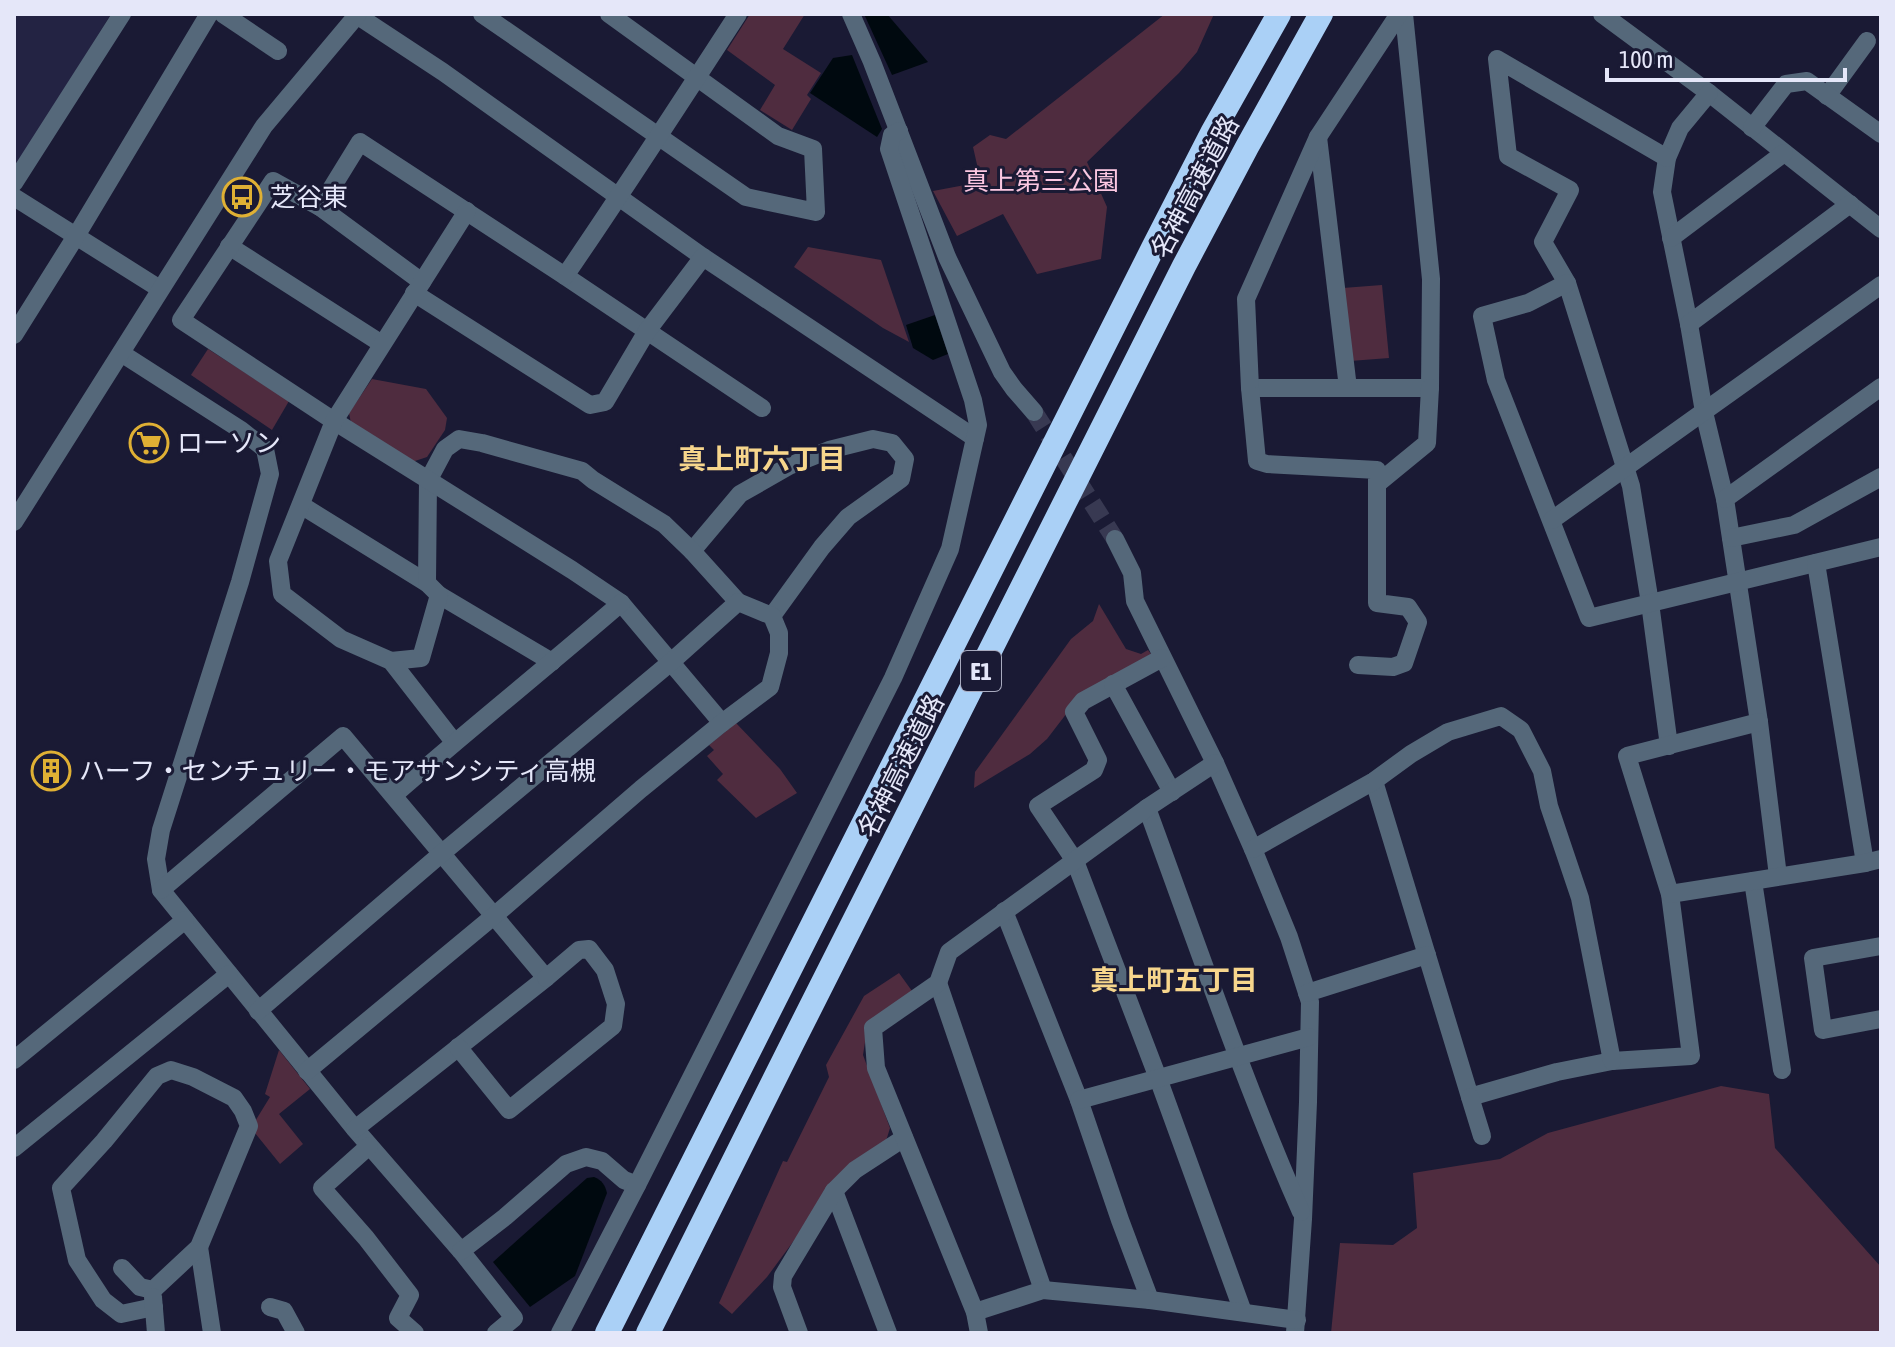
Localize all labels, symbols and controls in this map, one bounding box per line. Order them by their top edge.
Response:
scale bar [1607,32,1845,82]
text: 100 m [1619,46,1673,73]
street label: 名神高速道路 [1145,111,1245,263]
park label: 真上第三公園 [963,166,1119,196]
bus stop icon: 芝谷東 [221,176,263,218]
place label: 芝谷東 [270,182,348,212]
supermarket icon: ローソン [128,422,170,464]
place label: ローソン [177,428,281,458]
district label: 真上町六丁目 [678,443,846,475]
road number: E1 [961,651,1001,691]
street label: 名神高速道路 [852,690,950,842]
building icon: ハーフ・センチュリー・モアサンシティ高槻 [30,750,72,792]
place label: ハーフ・センチュリー・モアサンシティ高槻 [79,756,596,786]
district label: 真上町五丁目 [1090,964,1258,996]

